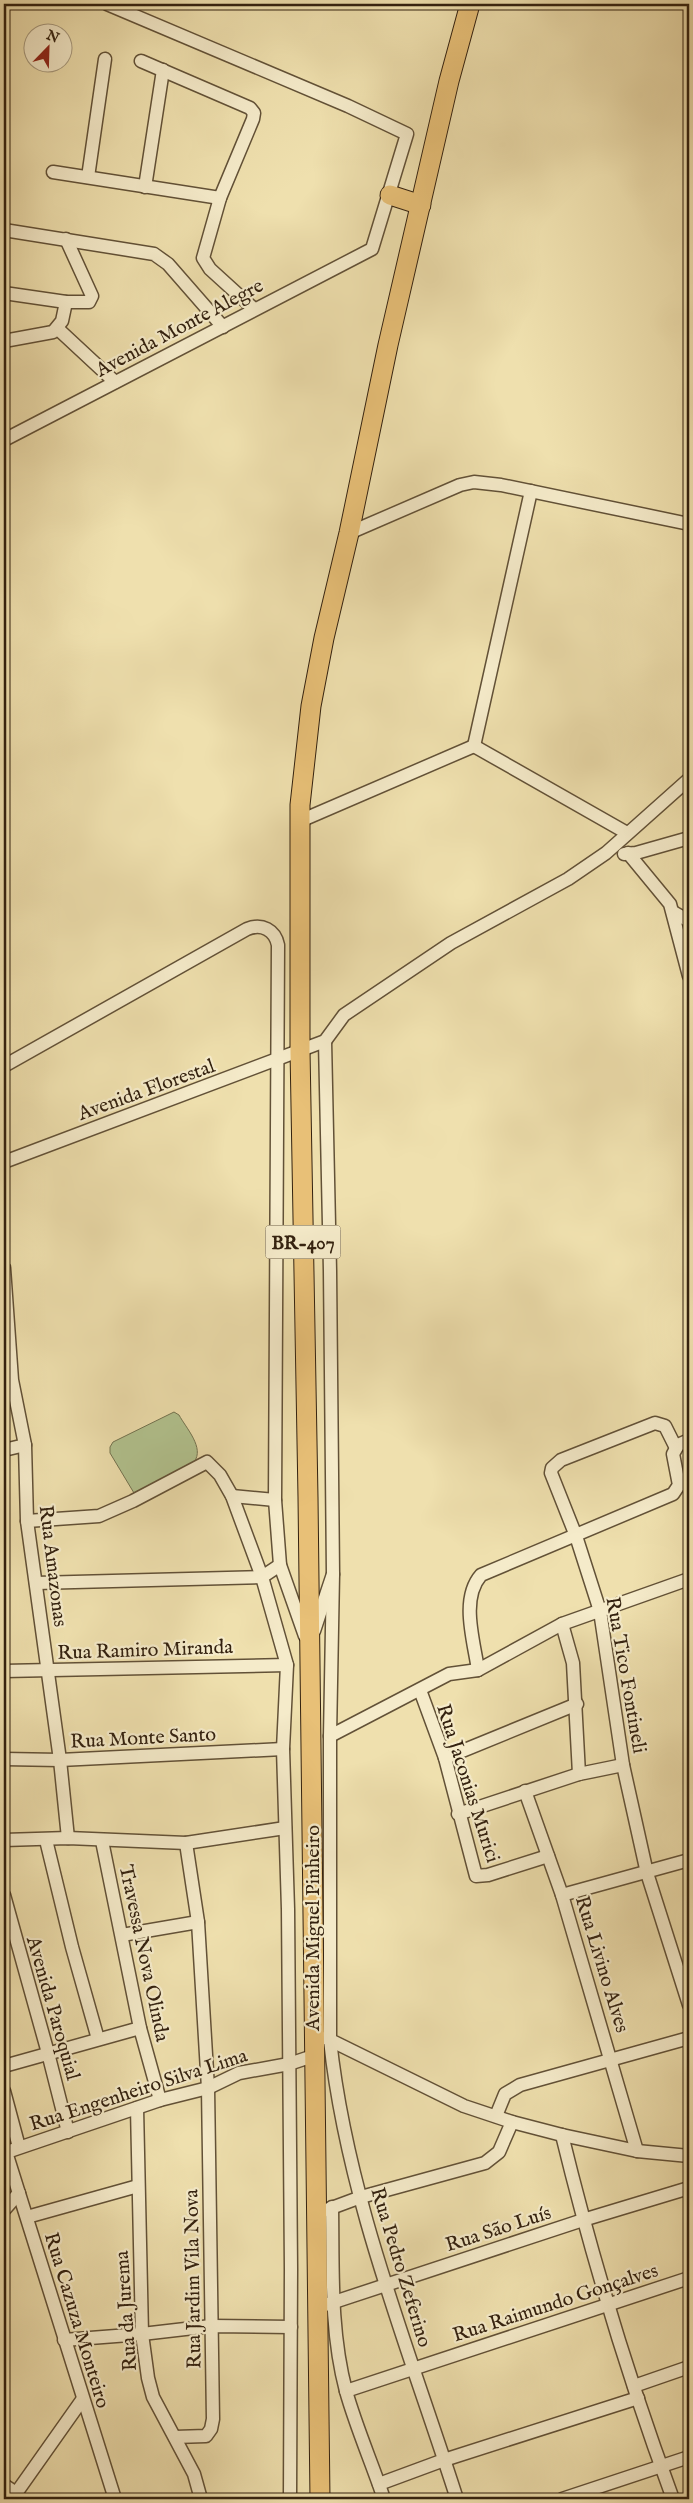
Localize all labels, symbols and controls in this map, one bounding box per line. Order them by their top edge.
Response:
north arrow [22,22,72,72]
text: N [43,26,62,48]
street label: Avenida Monte Alegre [91,274,268,384]
street label: Avenida Florestal [74,1054,219,1127]
road number: BR-407 [266,1226,340,1258]
street label: Rua Amazonas [33,1504,72,1628]
street label: Rua Tico Fontineli [599,1595,652,1756]
street label: Rua Ramiro Miranda [57,1635,234,1666]
street label: Rua Jaconias Murici [430,1701,505,1866]
street label: Rua Monte Santo [70,1722,217,1755]
street label: Avenida Miguel Pinheiro [301,1825,326,2032]
street label: Travessa Nova Olinda [113,1863,175,2044]
street label: Rua Livino Alves [569,1893,634,2036]
street label: Avenida Paroquial [20,1933,85,2084]
street label: Rua Engenheiro Silva Lima [26,2043,251,2137]
street label: Rua Pedro Zeferino [364,2184,437,2351]
street label: Rua Jardim Vila Nova [179,2189,208,2369]
street label: Rua São Luís [443,2201,554,2258]
street label: Rua Cazuza Monteiro [38,2229,115,2412]
street label: Rua da Jurema [110,2249,143,2372]
street label: Rua Raimundo Gonçalves [450,2258,661,2348]

